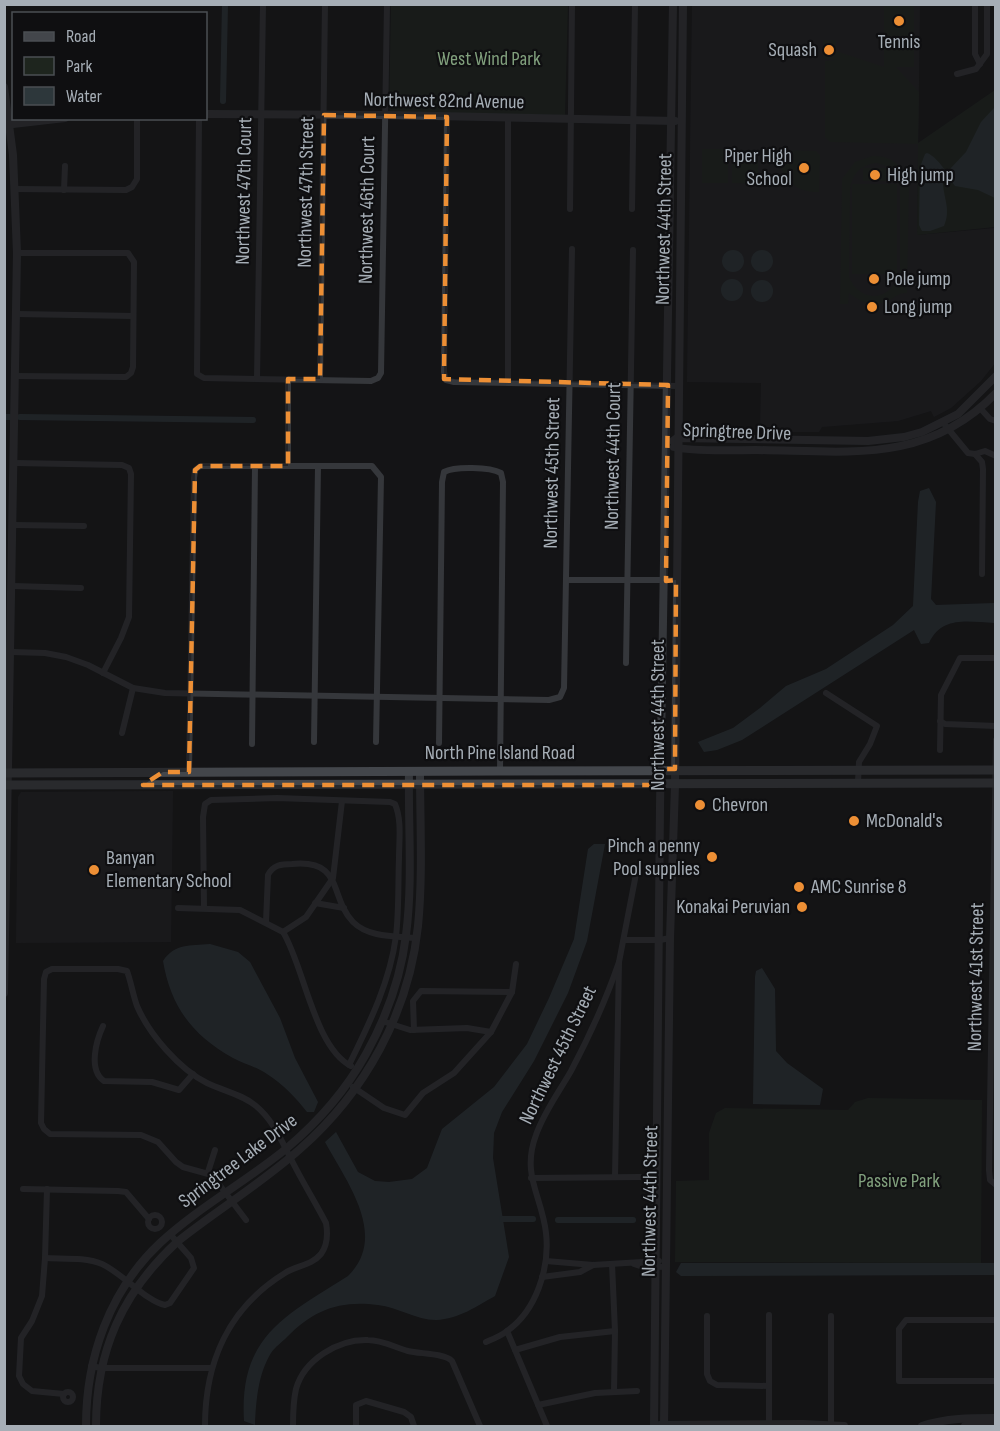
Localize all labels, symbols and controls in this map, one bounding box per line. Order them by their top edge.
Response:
legend [12,12,207,120]
marker: Tennis [892,14,906,28]
text: Road [66,26,96,47]
place label: Tennis [878,30,920,54]
place label: Squash [768,38,817,62]
marker: Squash [822,43,836,57]
park label: West Wind Park [437,47,541,71]
text: Park [66,56,92,77]
text: Water [66,86,102,107]
street label: Northwest 82nd Avenue [363,88,525,114]
street label: Northwest 47th Street [293,116,319,268]
street label: Northwest 47th Court [231,117,257,265]
street label: Northwest 46th Court [354,136,380,284]
place label: Piper High School [724,144,792,191]
street label: Northwest 44th Street [651,153,677,305]
marker: Piper High School [797,161,811,175]
place label: High jump [887,163,954,187]
marker: High jump [868,168,882,182]
place label: Pole jump [886,267,951,291]
marker: Pole jump [867,272,881,286]
place label: Long jump [884,295,952,319]
marker: Long jump [865,300,879,314]
street label: Northwest 44th Court [600,382,626,530]
street label: Northwest 45th Street [539,397,565,549]
street label: Springtree Drive [682,418,792,446]
street label: Northwest 44th Street [646,639,670,791]
street label: North Pine Island Road [425,741,575,765]
place label: Chevron [712,793,768,817]
marker: Chevron [693,798,707,812]
place label: McDonald's [866,809,943,833]
marker: McDonald's [847,814,861,828]
place label: Pinch a penny Pool supplies [608,834,700,881]
place label: Banyan Elementary School [106,846,232,893]
marker: Pinch a penny Pool supplies [705,850,719,864]
marker: Banyan Elementary School [87,863,101,877]
place label: AMC Sunrise 8 [810,875,906,899]
marker: AMC Sunrise 8 [792,880,806,894]
place label: Konakai Peruvian [676,895,790,919]
marker: Konakai Peruvian [795,900,809,914]
street label: Northwest 41st Street [963,902,989,1052]
street label: Northwest 45th Street [514,982,602,1128]
street label: Springtree Lake Drive [174,1109,302,1213]
street label: Northwest 44th Street [637,1125,663,1277]
park label: Passive Park [858,1169,940,1193]

